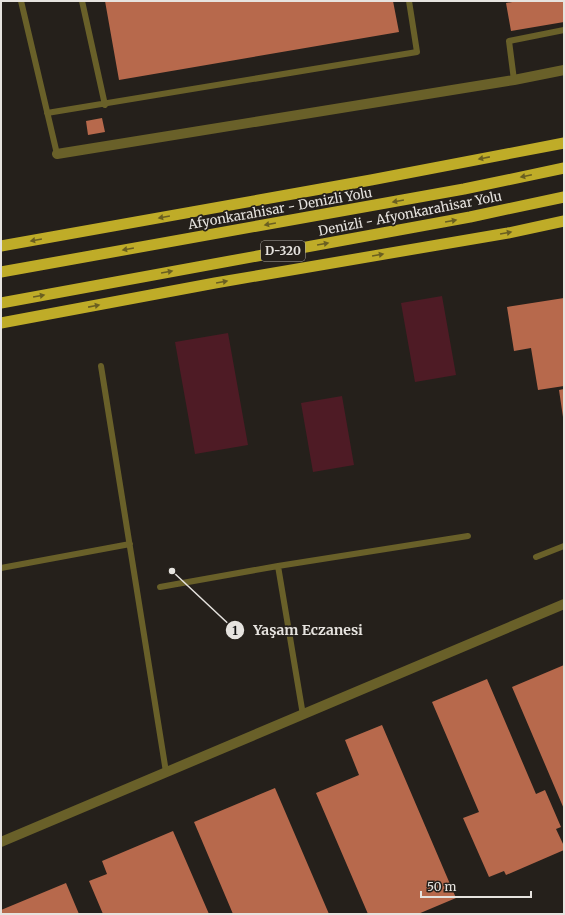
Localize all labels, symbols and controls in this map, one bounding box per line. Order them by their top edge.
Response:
one-way arrow [478,156,491,162]
one-way arrow [520,174,532,180]
street label: Afyonkarahisar - Denizli Yolu [186,184,373,233]
street label: Denizli - Afyonkarahisar Yolu [317,187,503,240]
one-way arrow [392,198,404,204]
one-way arrow [158,214,170,220]
one-way arrow [444,217,457,223]
one-way arrow [264,221,276,227]
one-way arrow [500,230,512,236]
one-way arrow [30,237,42,243]
road number: D-320 [261,241,305,261]
one-way arrow [317,241,329,247]
one-way arrow [122,246,135,252]
one-way arrow [372,252,384,258]
one-way arrow [161,269,173,275]
one-way arrow [216,278,228,284]
one-way arrow [33,292,45,298]
one-way arrow [88,302,100,308]
callout: Yaşam Eczanesi [225,617,371,643]
text: Yaşam Eczanesi [252,621,363,639]
text: 1 [232,623,238,638]
scale bar [421,873,531,899]
text: 50 m [427,879,456,894]

